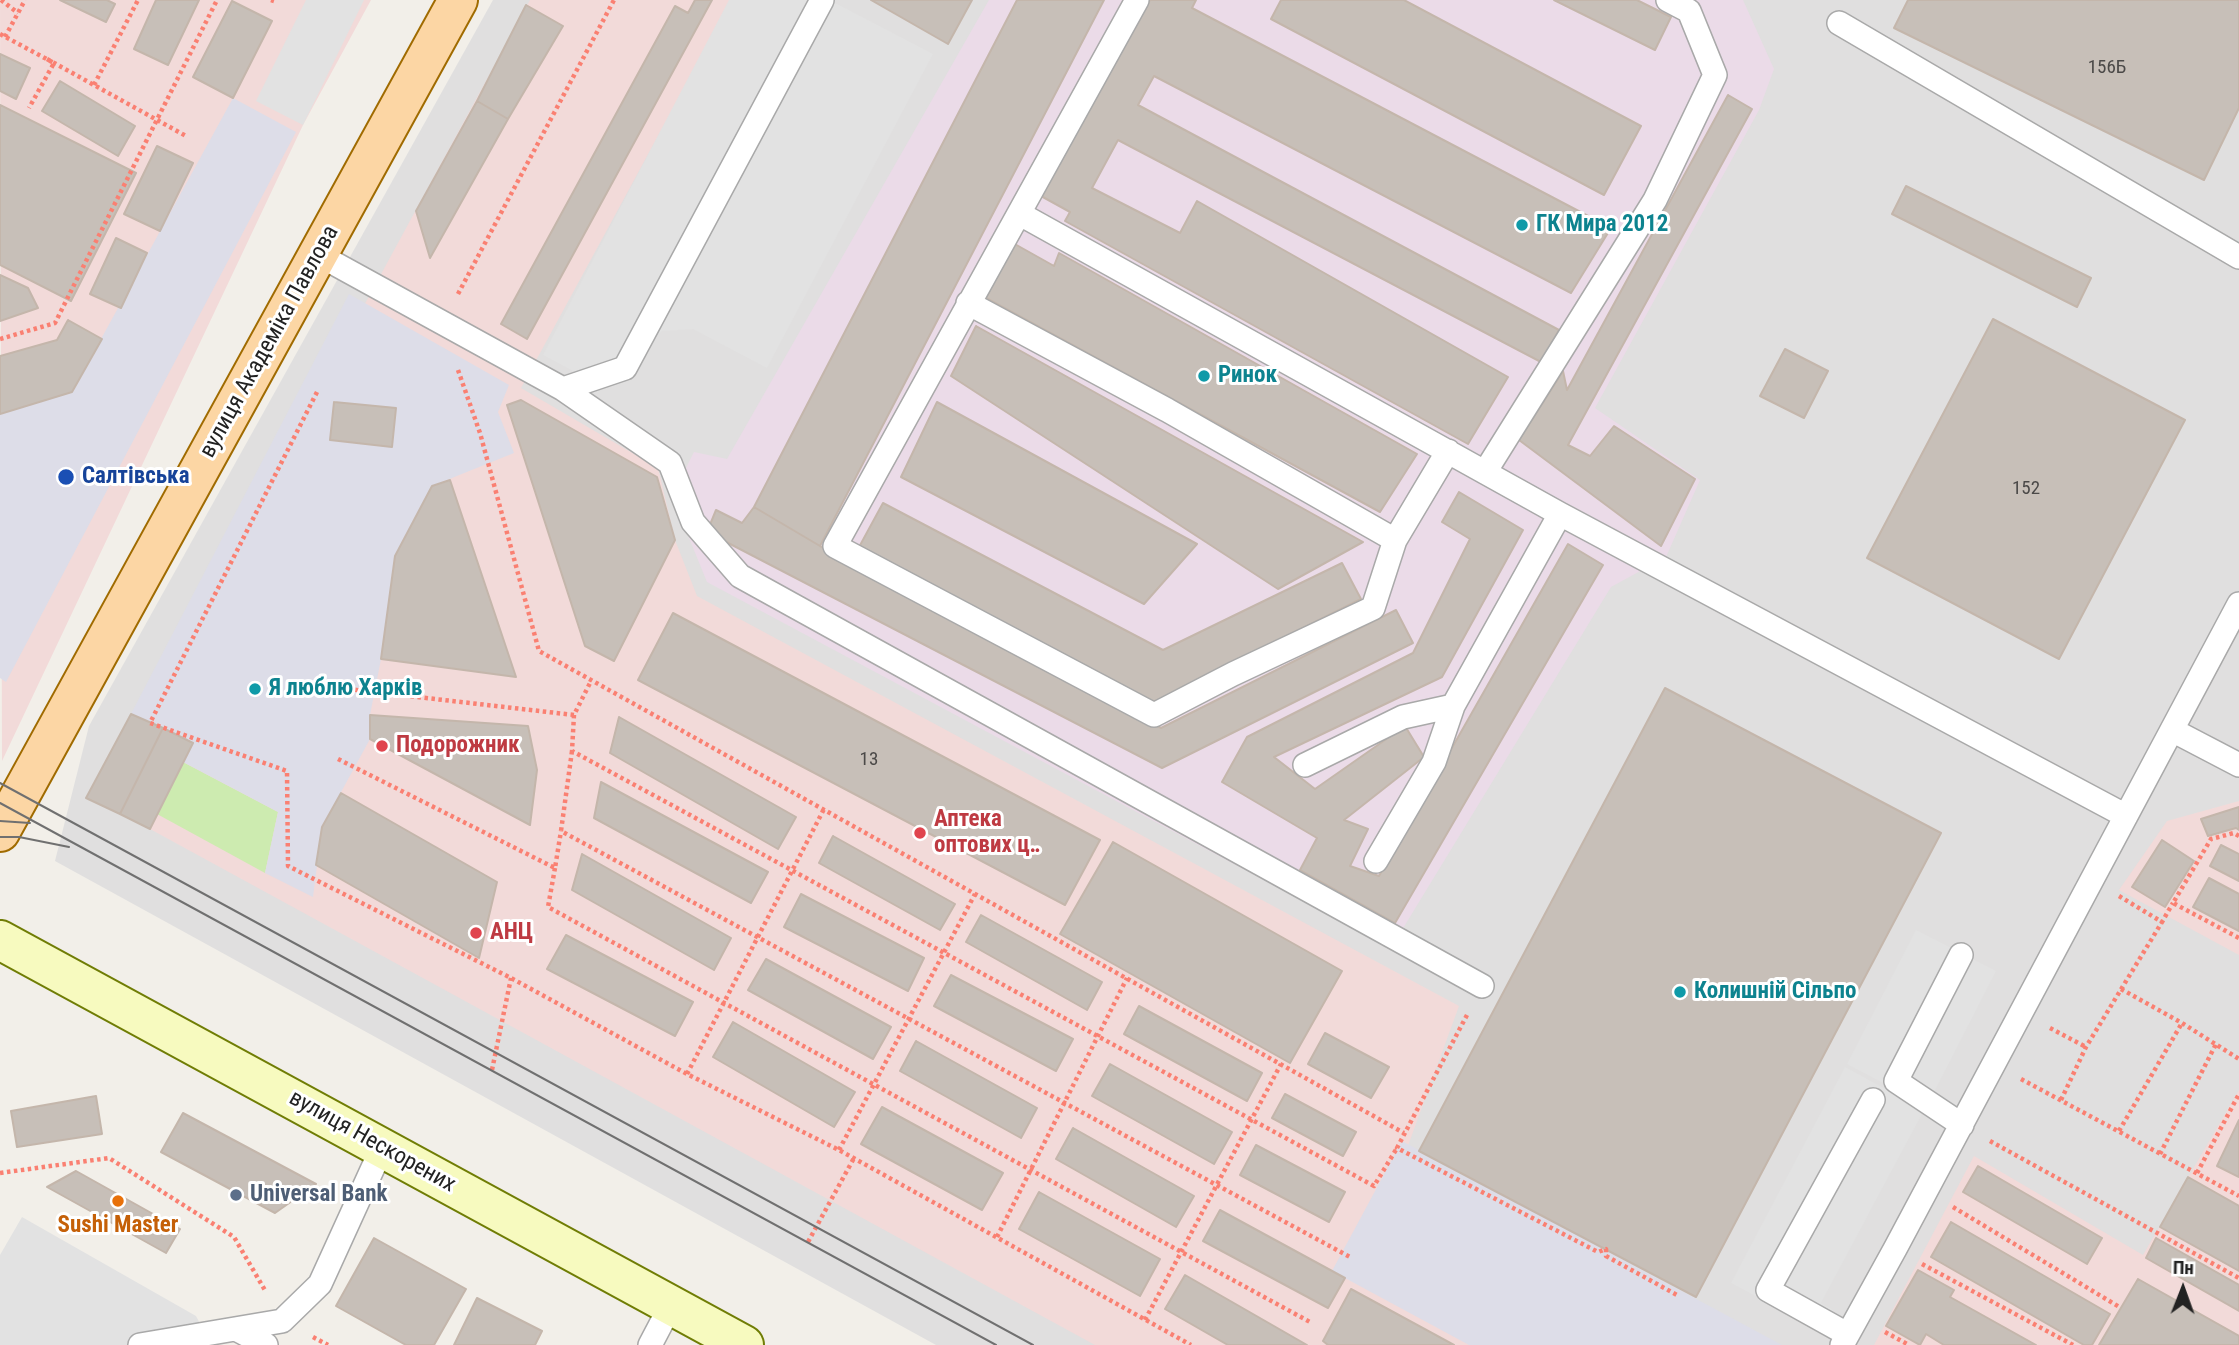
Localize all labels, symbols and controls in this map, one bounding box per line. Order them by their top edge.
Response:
house number: 156Б [2088,57,2126,79]
place label: ГК Мира 2012 [1536,211,1668,239]
marker: ГК Мира 2012 [1514,217,1530,233]
street label: вулиця Академіка Павлова [195,221,345,463]
place label: Ринок [1218,362,1277,390]
marker: Ринок [1196,368,1212,384]
place label: Салтівська [82,463,189,491]
marker: Салтівська [56,467,76,487]
house number: 152 [2012,478,2040,500]
place label: Я люблю Харків [269,675,422,703]
marker: Я люблю Харків [247,681,263,697]
place label: Подорожник [396,732,520,760]
marker: Подорожник [374,738,390,754]
house number: 13 [860,749,878,771]
place label: Аптека оптових ц‥ [934,806,1040,860]
marker: Аптека оптових ц‥ [912,825,928,841]
place label: АНЦ [490,919,533,947]
marker: АНЦ [468,925,484,941]
place label: Колишній Сільпо [1694,978,1856,1006]
marker: Колишній Сільпо [1672,984,1688,1000]
street label: вулиця Нескорених [284,1085,460,1199]
place label: Universal Bank [250,1181,387,1209]
marker: Universal Bank [228,1187,244,1203]
marker: Sushi Master [110,1193,126,1209]
place label: Sushi Master [58,1212,178,1240]
north arrow [2148,1254,2218,1324]
text: Пн [2173,1256,2194,1279]

